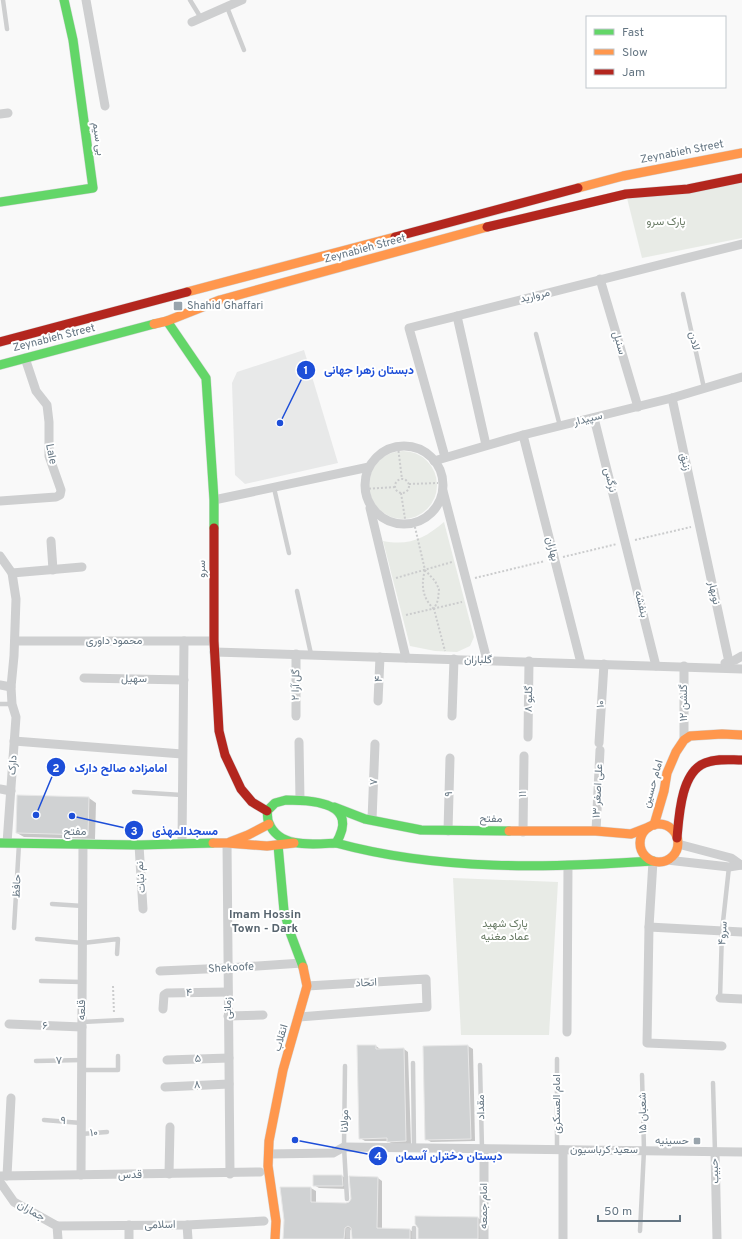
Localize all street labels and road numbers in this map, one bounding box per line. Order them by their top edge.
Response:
street label: بی سیم [89,121,107,157]
street label: Zeynabieh Street [639,137,725,167]
street label: Zeynabieh Street [322,231,408,267]
street label: مروارید [519,285,552,306]
street label: Zeynabieh Street [11,321,97,355]
street label: سنبل [609,330,629,357]
street label: لادن [685,330,703,352]
street label: سپیدار [571,409,604,430]
street label: Lale [42,442,60,466]
street label: زنبق [676,452,694,472]
street label: نرگس [600,466,620,494]
street label: بهاران [542,535,562,563]
street label: سرو [195,560,209,578]
street label: نوبهار [704,579,723,606]
street label: بنفشه [631,589,651,619]
street label: محمود داوری [86,634,142,648]
street label: گلباران [464,653,492,667]
street label: گل آرا ۲ [289,669,303,701]
street label: سهیل [121,672,147,686]
street label: ۴ [372,675,386,683]
street label: گلشن ۱۲ [677,684,691,722]
street label: گلبو ۸ [522,686,536,712]
street label: ۱۰ [594,700,608,708]
street label: دارک [5,754,21,776]
street label: امام حسین [639,758,667,810]
street label: علی اصغر ۱۳ [590,763,606,818]
street label: ۷ [367,778,381,785]
street label: ۹ [442,791,456,797]
street label: ۱۱ [516,791,530,797]
street label: مفتح [479,812,503,826]
street label: مفتح [64,825,87,839]
street label: نم نبات [133,860,149,894]
street label: حافظ [9,874,25,898]
street label: سرو۴ [715,920,731,945]
street label: Shekoofe [208,960,254,976]
street label: اتحاد [355,975,377,991]
street label: ۴ [186,986,192,1000]
street label: زمانی [221,997,235,1019]
street label: قلعه [75,1000,89,1020]
street label: ۶ [42,1019,48,1033]
street label: انقلاب [270,1023,292,1053]
street label: ۵ [195,1052,201,1066]
street label: ۷ [56,1054,63,1068]
street label: امام العسکری [550,1074,564,1134]
street label: ۸ [193,1078,201,1092]
street label: ۱۵ شعبان [636,1092,650,1134]
street label: مقداد [474,1094,488,1120]
street label: مولانا [338,1109,352,1133]
street label: ۹ [60,1114,66,1128]
street label: ۱۰ [89,1126,99,1140]
street label: سعید کرباسیون [570,1143,638,1157]
street label: حبیب [708,1158,722,1184]
street label: قدس [118,1168,142,1182]
street label: امام جمعه [477,1183,491,1229]
street label: جماران [15,1198,47,1224]
street label: اسلامی [144,1218,176,1232]

